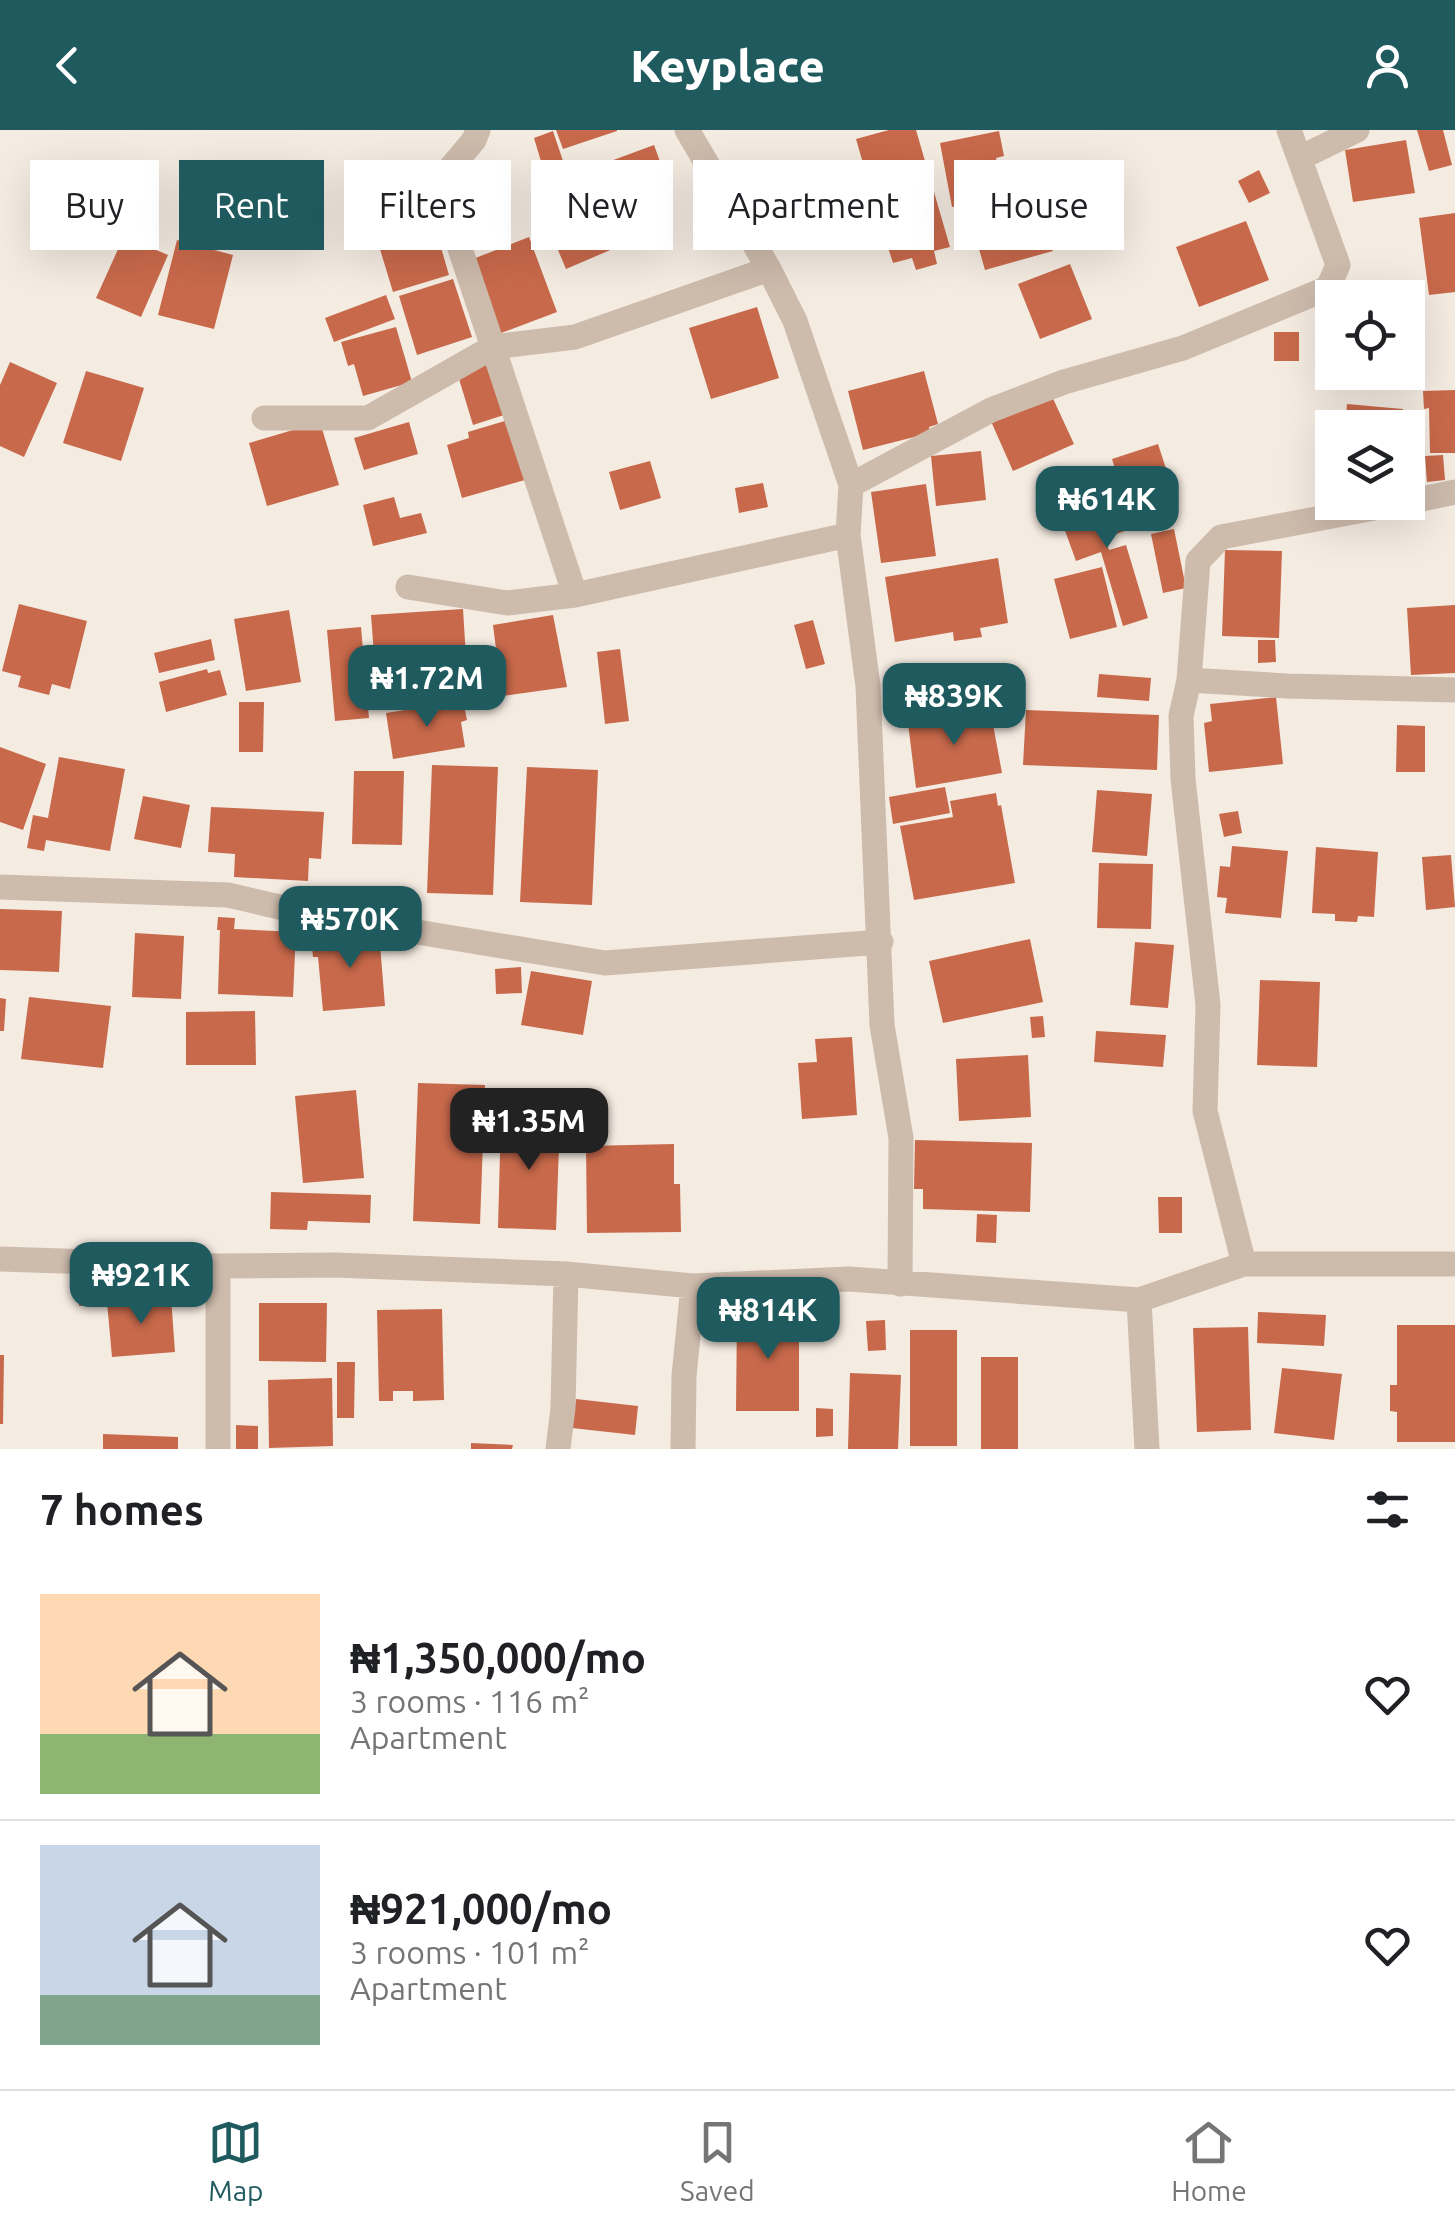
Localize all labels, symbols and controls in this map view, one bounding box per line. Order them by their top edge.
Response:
icon: back [40,38,95,93]
icon: person [1360,38,1415,93]
text: Keyplace [630,40,825,91]
chip: Buy [30,160,159,250]
chip: Rent [179,160,324,250]
chip: Filters [344,160,511,250]
chip: New [531,160,673,250]
chip: Apartment [693,160,934,250]
chip: House [954,160,1124,250]
map controls [1315,280,1425,520]
button: locate [1315,280,1425,390]
button: layers [1315,410,1425,520]
pin: ₦614K [1037,466,1177,551]
text: ₦614K [1058,480,1156,516]
pin: ₦1.72M [346,645,508,730]
text: ₦1.72M [370,659,484,695]
pin: ₦839K [884,663,1024,748]
text: ₦839K [905,677,1003,713]
pin: ₦570K [280,886,420,971]
text: ₦570K [301,900,399,936]
pin: ₦1.35M [448,1088,610,1173]
text: ₦1.35M [472,1102,586,1138]
pin: ₦921K [71,1242,211,1327]
text: ₦921K [92,1256,190,1292]
pin: ₦814K [698,1277,838,1362]
text: ₦814K [719,1291,817,1327]
icon: filters [1360,1482,1415,1537]
text: 7 homes [40,1486,204,1533]
icon: home [120,1634,240,1754]
text: ₦1,350,000/mo [350,1634,646,1681]
icon: heart [1360,1667,1415,1722]
text: 3 rooms · 116 m² [350,1683,590,1719]
text: Apartment [350,1719,507,1755]
icon: home [120,1885,240,2005]
text: ₦921,000/mo [350,1885,612,1932]
icon: heart [1360,1918,1415,1973]
text: 3 rooms · 101 m² [350,1934,590,1970]
text: Apartment [350,1970,507,2006]
tab: Map [208,2115,263,2206]
tab: Saved [680,2115,755,2206]
tab: Home [1171,2115,1247,2206]

